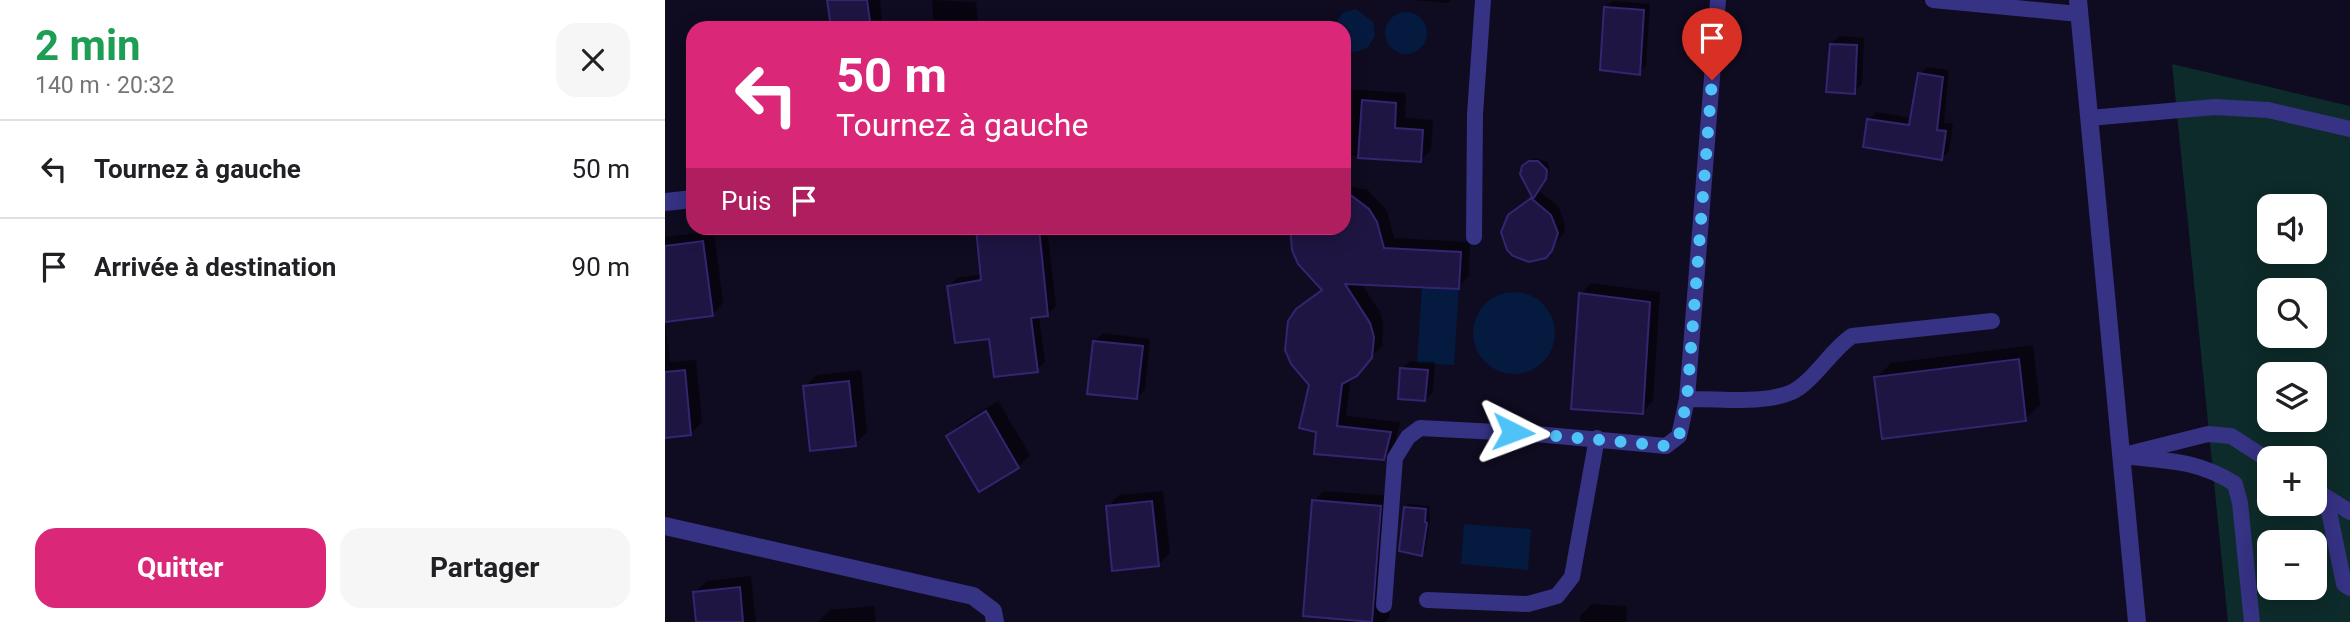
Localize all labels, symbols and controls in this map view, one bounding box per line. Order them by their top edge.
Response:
pin [1682,8,1742,80]
icon: arrive [1693,19,1731,57]
text: 2 min [35,21,141,70]
button: close [556,23,630,97]
text: 50 m [836,47,947,104]
icon: left [721,49,812,140]
text: 140 m · 20:32 [35,72,174,99]
text: Tournez à gauche [836,106,1088,144]
icon: left [35,150,73,188]
text: Tournez à gauche [94,154,301,184]
text: 50 m [572,154,630,184]
icon: arrive [785,182,823,220]
text: Puis [721,186,771,216]
map controls [2257,194,2327,600]
button: sound [2257,194,2327,264]
icon: arrive [35,248,73,286]
text: Arrivée à destination [94,252,336,282]
text: 90 m [572,252,630,282]
button: search [2257,278,2327,348]
button: layers [2257,362,2327,432]
position arrow [1476,395,1550,469]
button: + [2257,446,2327,516]
button: Quitter [35,528,326,608]
button: Partager [340,528,630,608]
button: − [2257,530,2327,600]

